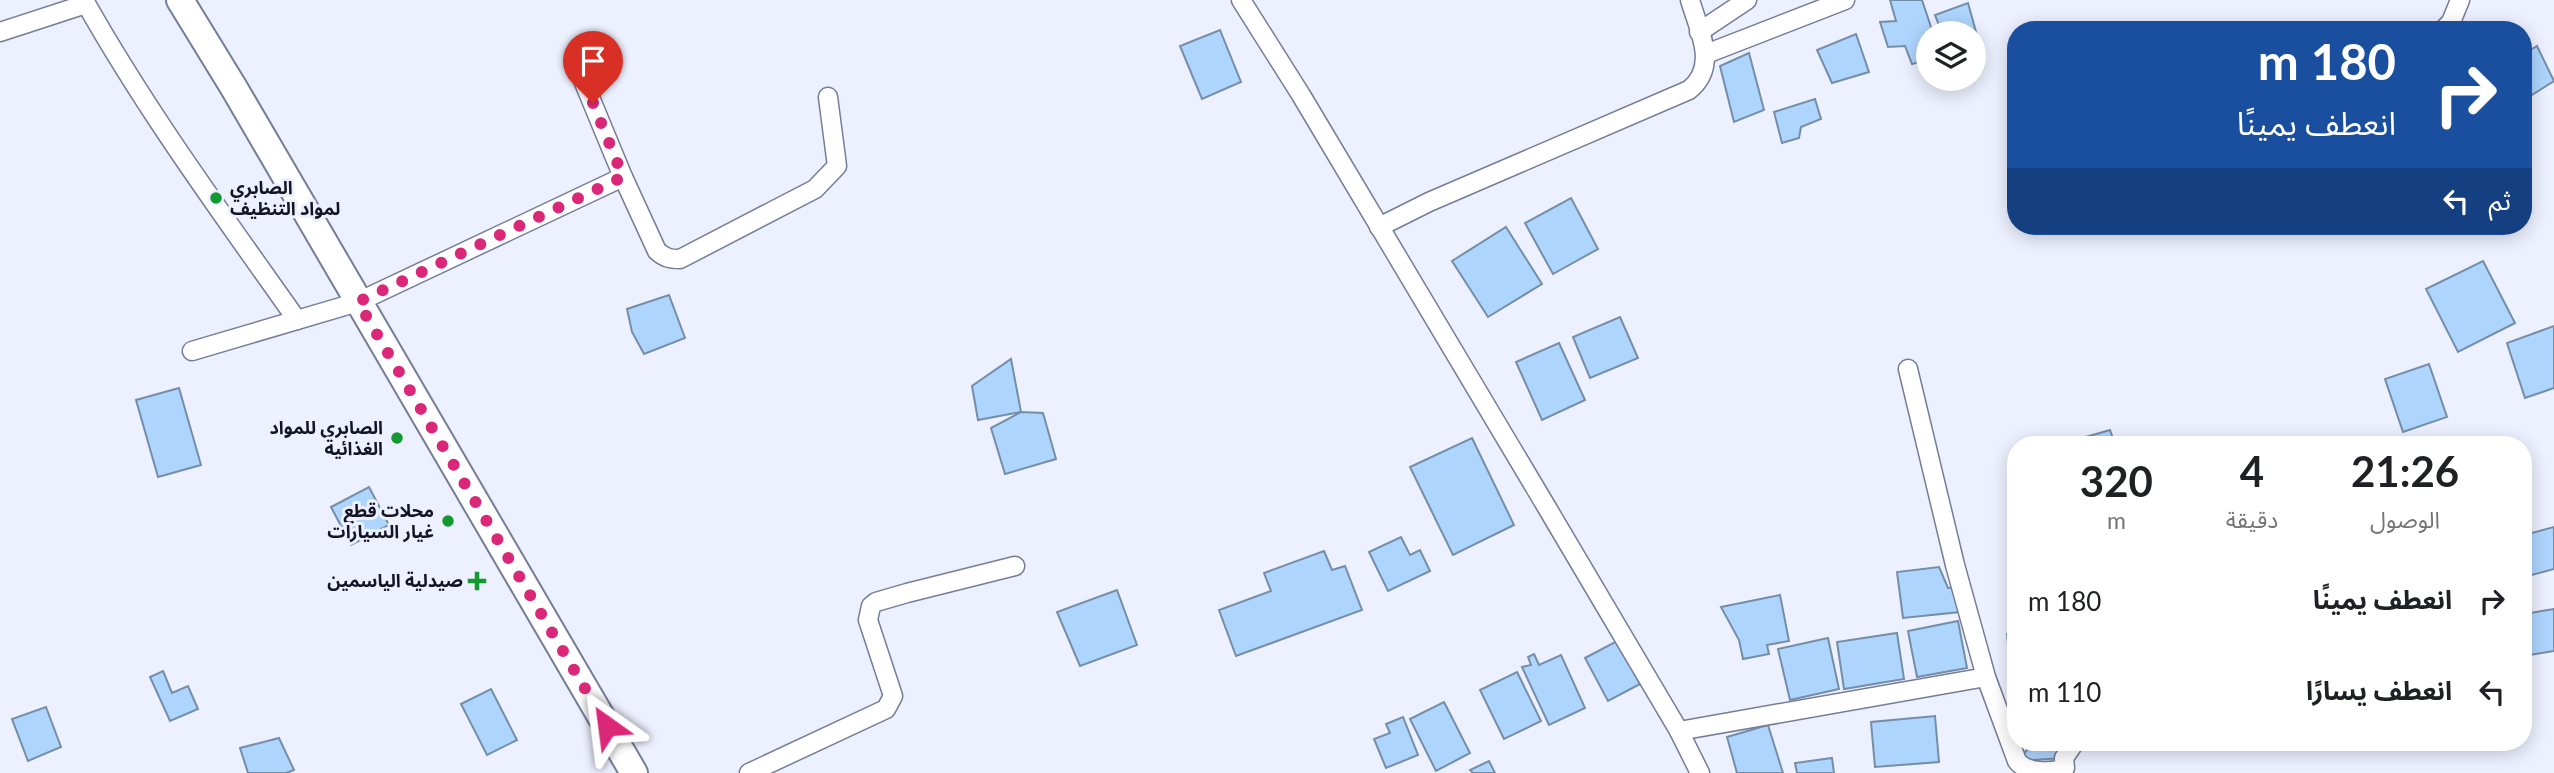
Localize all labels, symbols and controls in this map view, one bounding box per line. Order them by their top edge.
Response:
map controls [1916,21,1986,91]
button: layers [1916,21,1986,91]
pin [563,31,623,103]
text: 180 m [2258,32,2396,90]
icon: arrive [574,42,612,80]
icon: right [2420,49,2511,140]
text: انعطف يمينًا [2237,103,2396,142]
place label: الصابري لمواد التنظيف [230,176,340,219]
icon: left [2437,182,2475,220]
text: ثم [2489,184,2511,216]
marker: الصابري لمواد التنظيف [208,190,224,206]
place label: الصابري للمواد الغذائية [270,416,383,459]
marker: الصابري للمواد الغذائية [389,430,405,446]
text: 4 [2240,446,2264,496]
text: 21:26 [2351,446,2459,496]
text: 320 [2080,456,2153,506]
place label: محلات قطع غيار السيارات [327,499,434,543]
text: دقيقة [2226,505,2278,533]
text: الوصول [2370,505,2440,533]
text: m [2107,506,2126,534]
marker: محلات قطع غيار السيارات [440,513,456,529]
place label: صيدلية الياسمين [327,569,463,591]
marker: صيدلية الياسمين [469,573,485,589]
icon: right [2473,582,2511,620]
text: انعطف يمينًا [2313,583,2452,615]
text: 180 m [2028,585,2101,617]
icon: left [2473,673,2511,711]
text: انعطف يسارًا [2306,674,2452,706]
text: 110 m [2028,676,2101,708]
position arrow [570,689,644,763]

